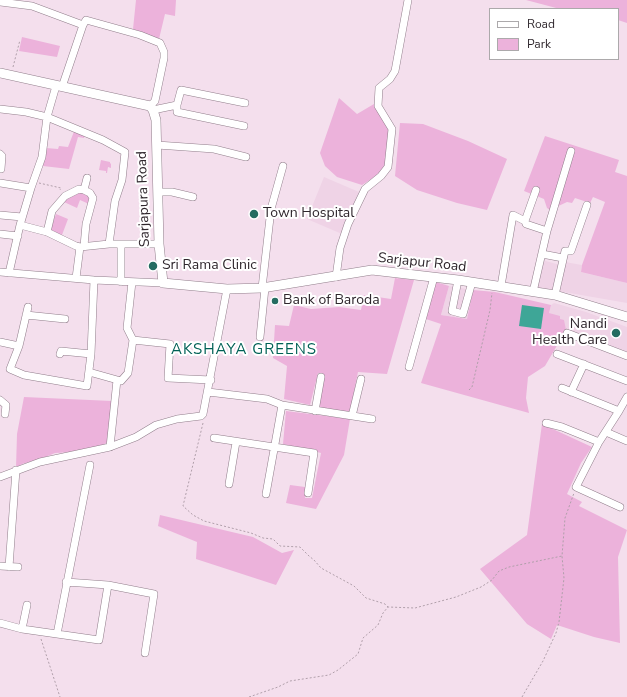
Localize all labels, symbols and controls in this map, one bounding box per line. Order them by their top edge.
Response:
legend [489,8,619,60]
text: Road [527,16,555,32]
text: Park [527,36,551,52]
street label: Sarjapura Road [134,151,154,247]
place label: Town Hospital [263,206,354,222]
marker: Town Hospital [248,208,260,220]
street label: Sarjapur Road [377,250,467,276]
place label: Sri Rama Clinic [162,258,257,274]
marker: Sri Rama Clinic [147,260,159,272]
place label: Bank of Baroda [283,293,380,309]
marker: Bank of Baroda [270,296,280,306]
place label: Nandi Health Care [532,317,607,350]
marker: Nandi Health Care [610,327,622,339]
district label: AKSHAYA GREENS [171,341,317,359]

